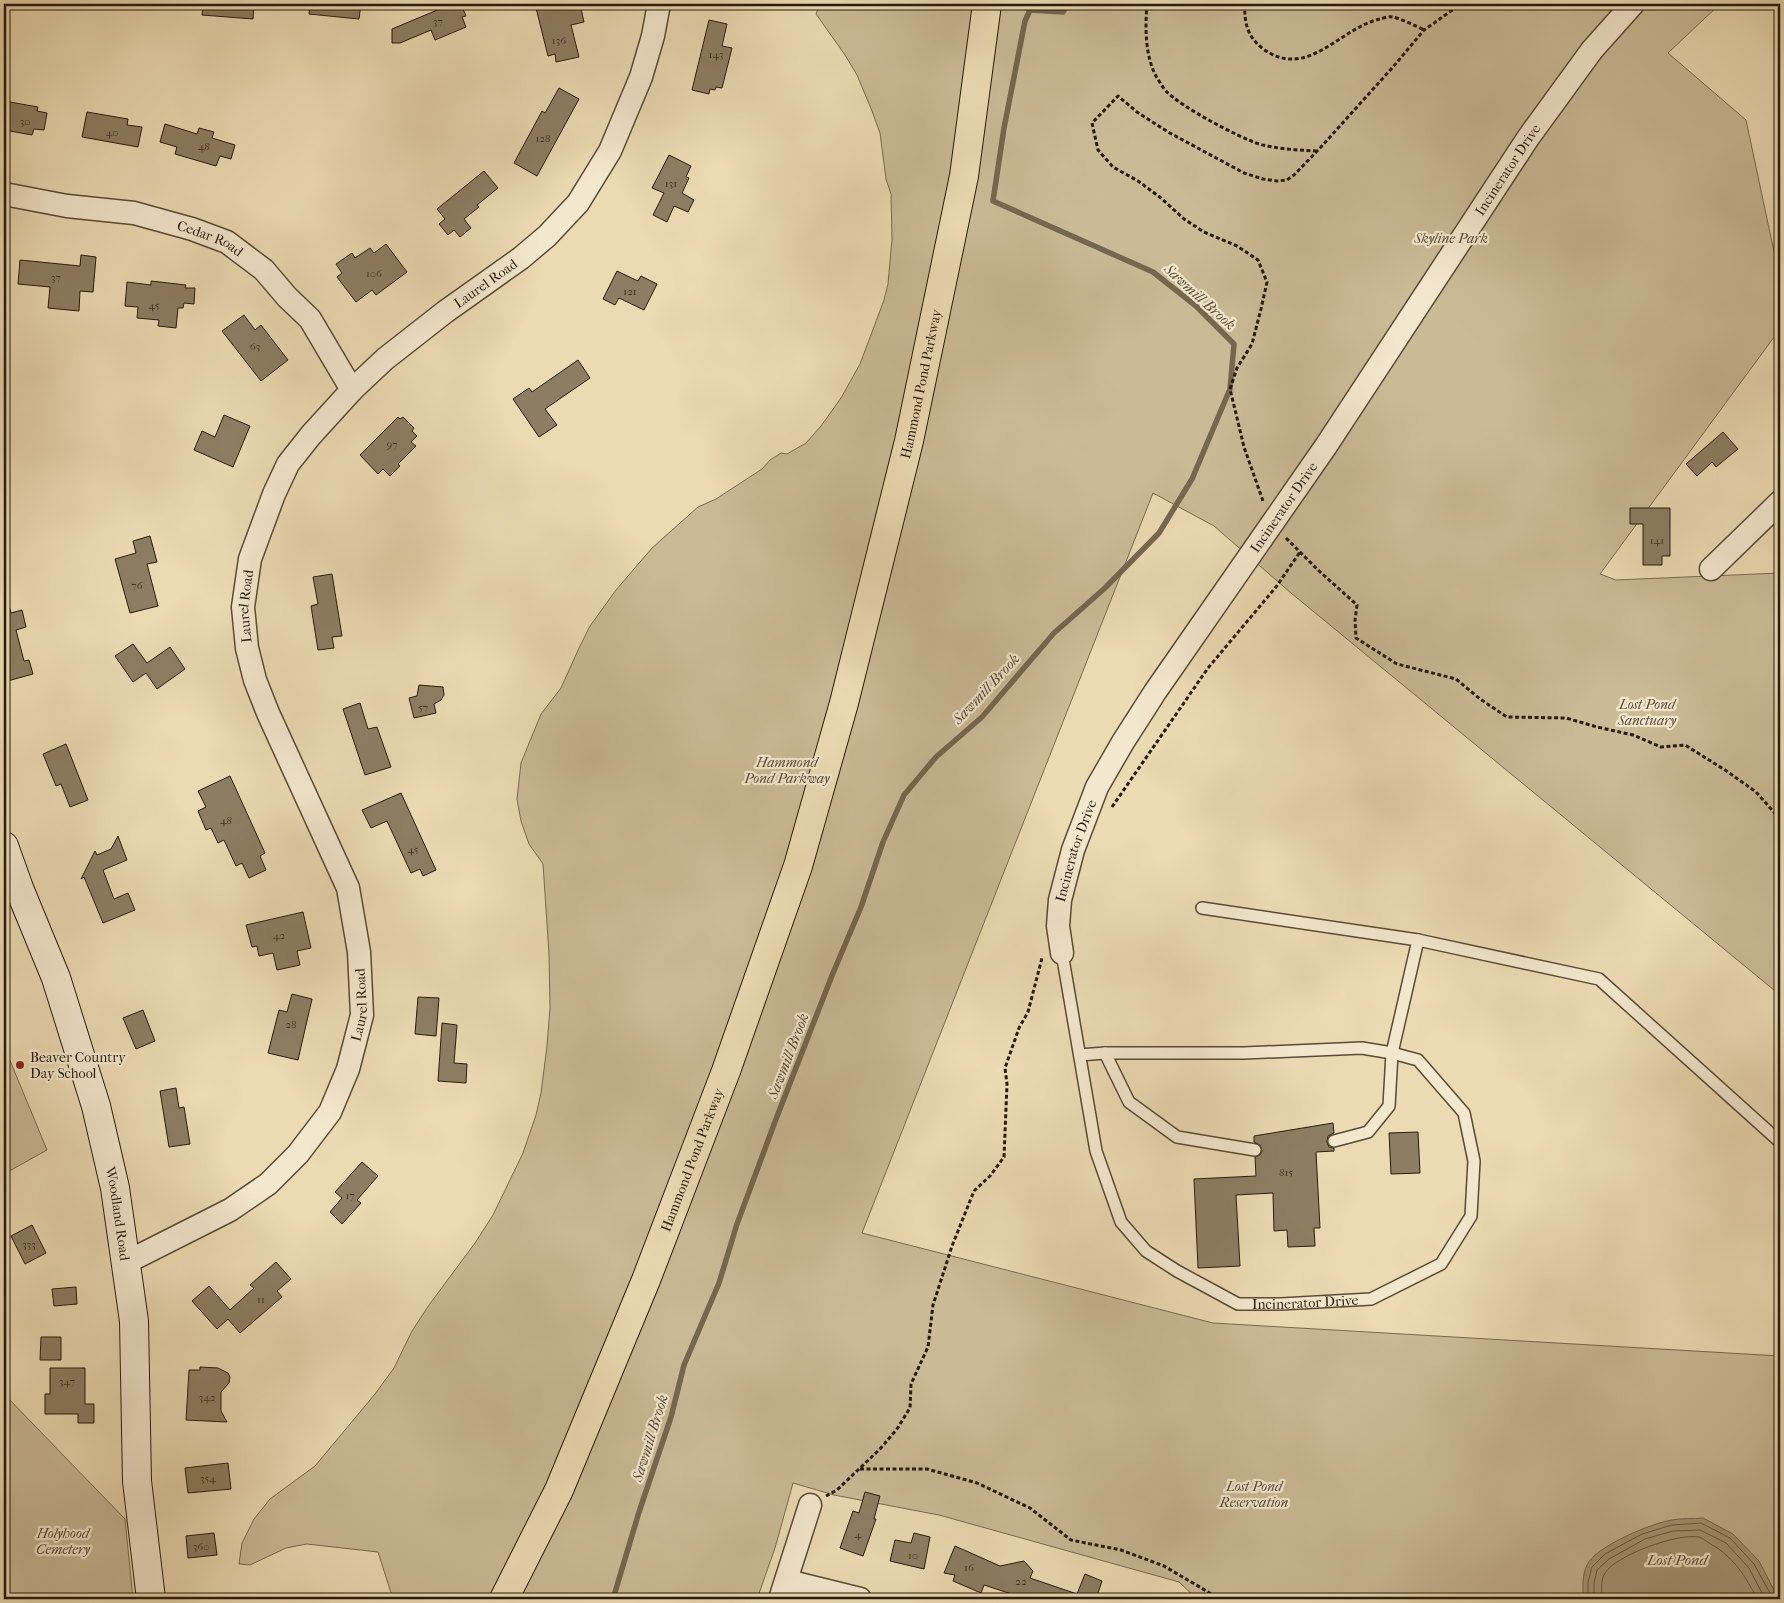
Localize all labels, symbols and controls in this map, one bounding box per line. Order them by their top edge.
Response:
house number: 37 [433,15,443,28]
house number: 136 [552,34,566,47]
house number: 143 [709,48,723,61]
house number: 30 [20,115,30,128]
street label: Incinerator Drive [1471,121,1544,219]
house number: 40 [106,126,118,139]
house number: 128 [535,132,551,145]
house number: 48 [198,140,210,153]
house number: 131 [665,177,677,190]
street label: Cedar Road [175,217,247,260]
park label: Skyline Park [1413,230,1488,247]
street label: Laurel Road [451,255,521,312]
water label: Sawmill Brook [1160,259,1240,334]
house number: 106 [366,267,382,280]
house number: 37 [51,271,61,284]
house number: 121 [623,285,637,298]
house number: 45 [149,299,160,312]
street label: Hammond Pond Parkway [897,307,945,461]
house number: 63 [250,340,260,353]
house number: 97 [386,438,398,451]
street label: Incinerator Drive [1247,459,1321,556]
house number: 141 [1650,534,1664,547]
street label: Laurel Road [235,568,257,644]
house number: 76 [131,579,143,592]
water label: Sawmill Brook [948,650,1023,729]
park label: Lost Pond Sanctuary [1617,696,1678,729]
house number: 57 [418,701,428,714]
park label: Hammond Pond Parkway [743,754,831,787]
street label: Incinerator Drive [1052,797,1100,904]
house number: 48 [220,814,232,827]
house number: 45 [408,843,419,856]
house number: 42 [273,929,285,942]
street label: Laurel Road [348,967,371,1043]
water label: Sawmill Brook [763,1011,813,1102]
house number: 28 [285,1018,297,1031]
place label: Beaver Country Day School [30,1049,126,1082]
marker: Beaver Country Day School [14,1059,26,1071]
street label: Hammond Pond Parkway [657,1085,728,1234]
street label: Woodland Road [101,1164,133,1262]
house number: 815 [1279,1166,1293,1179]
house number: 17 [345,1189,355,1202]
house number: 333 [22,1238,36,1251]
street label: Incinerator Drive [1252,1292,1359,1313]
house number: 11 [257,1293,265,1306]
house number: 347 [59,1375,75,1388]
house number: 342 [199,1391,216,1404]
water label: Sawmill Brook [628,1392,672,1485]
house number: 354 [200,1472,216,1485]
park label: Lost Pond Reservation [1219,1478,1289,1511]
park label: Holyhood Cemetery [36,1525,91,1558]
house number: 4 [855,1528,862,1541]
house number: 360 [193,1540,209,1553]
house number: 10 [908,1549,918,1562]
water label: Lost Pond [1646,1551,1710,1569]
house number: 16 [964,1561,974,1574]
house number: 22 [1015,1575,1027,1588]

